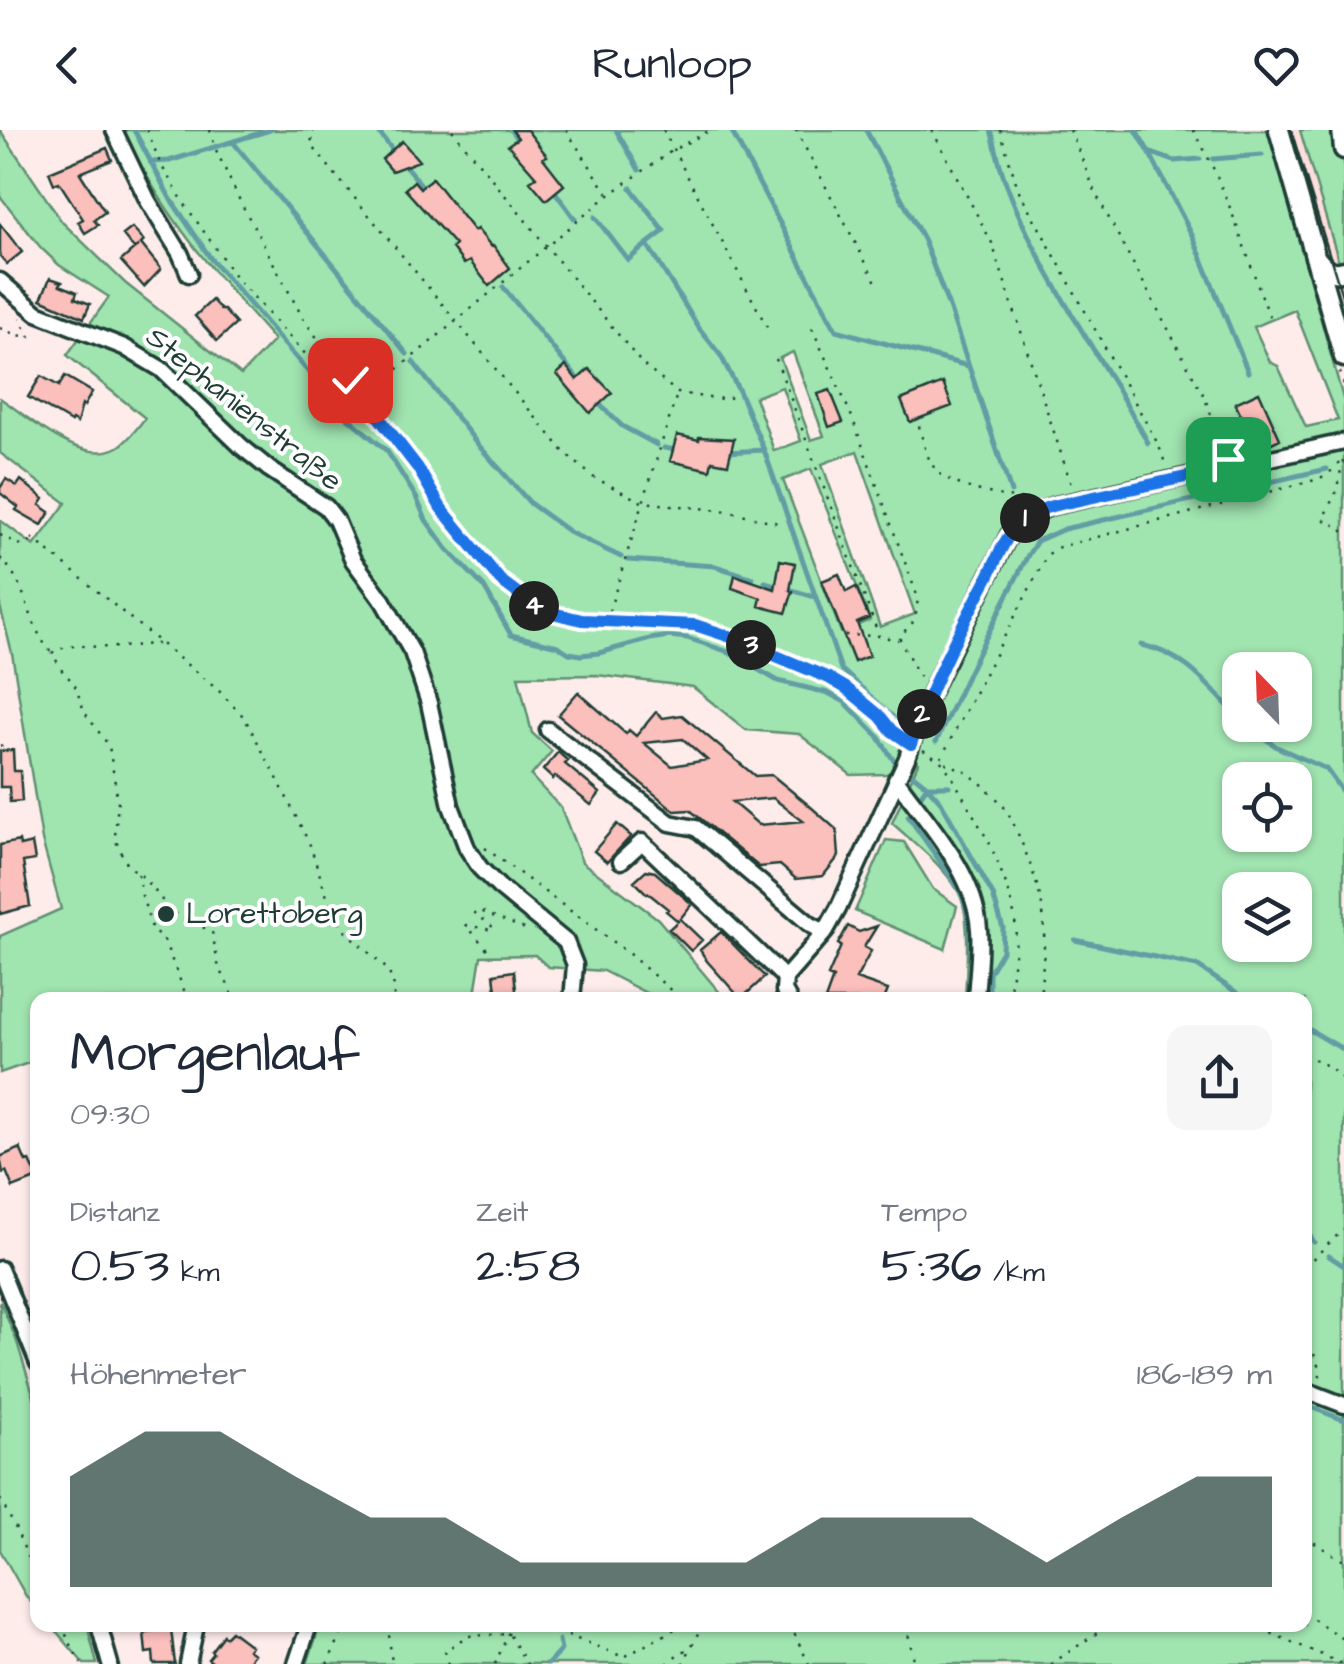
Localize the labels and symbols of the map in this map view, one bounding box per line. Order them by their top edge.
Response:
street label: Stephanienstraße [137,317,351,501]
pin [308,338,393,423]
pin [1186,417,1271,502]
pin: 1 [1000,493,1050,543]
pin: 4 [509,581,559,631]
pin: 3 [726,620,776,670]
north arrow [1222,652,1312,742]
pin: 2 [897,689,947,739]
place label: Lorettoberg [186,893,363,936]
marker: Lorettoberg [155,903,177,925]

